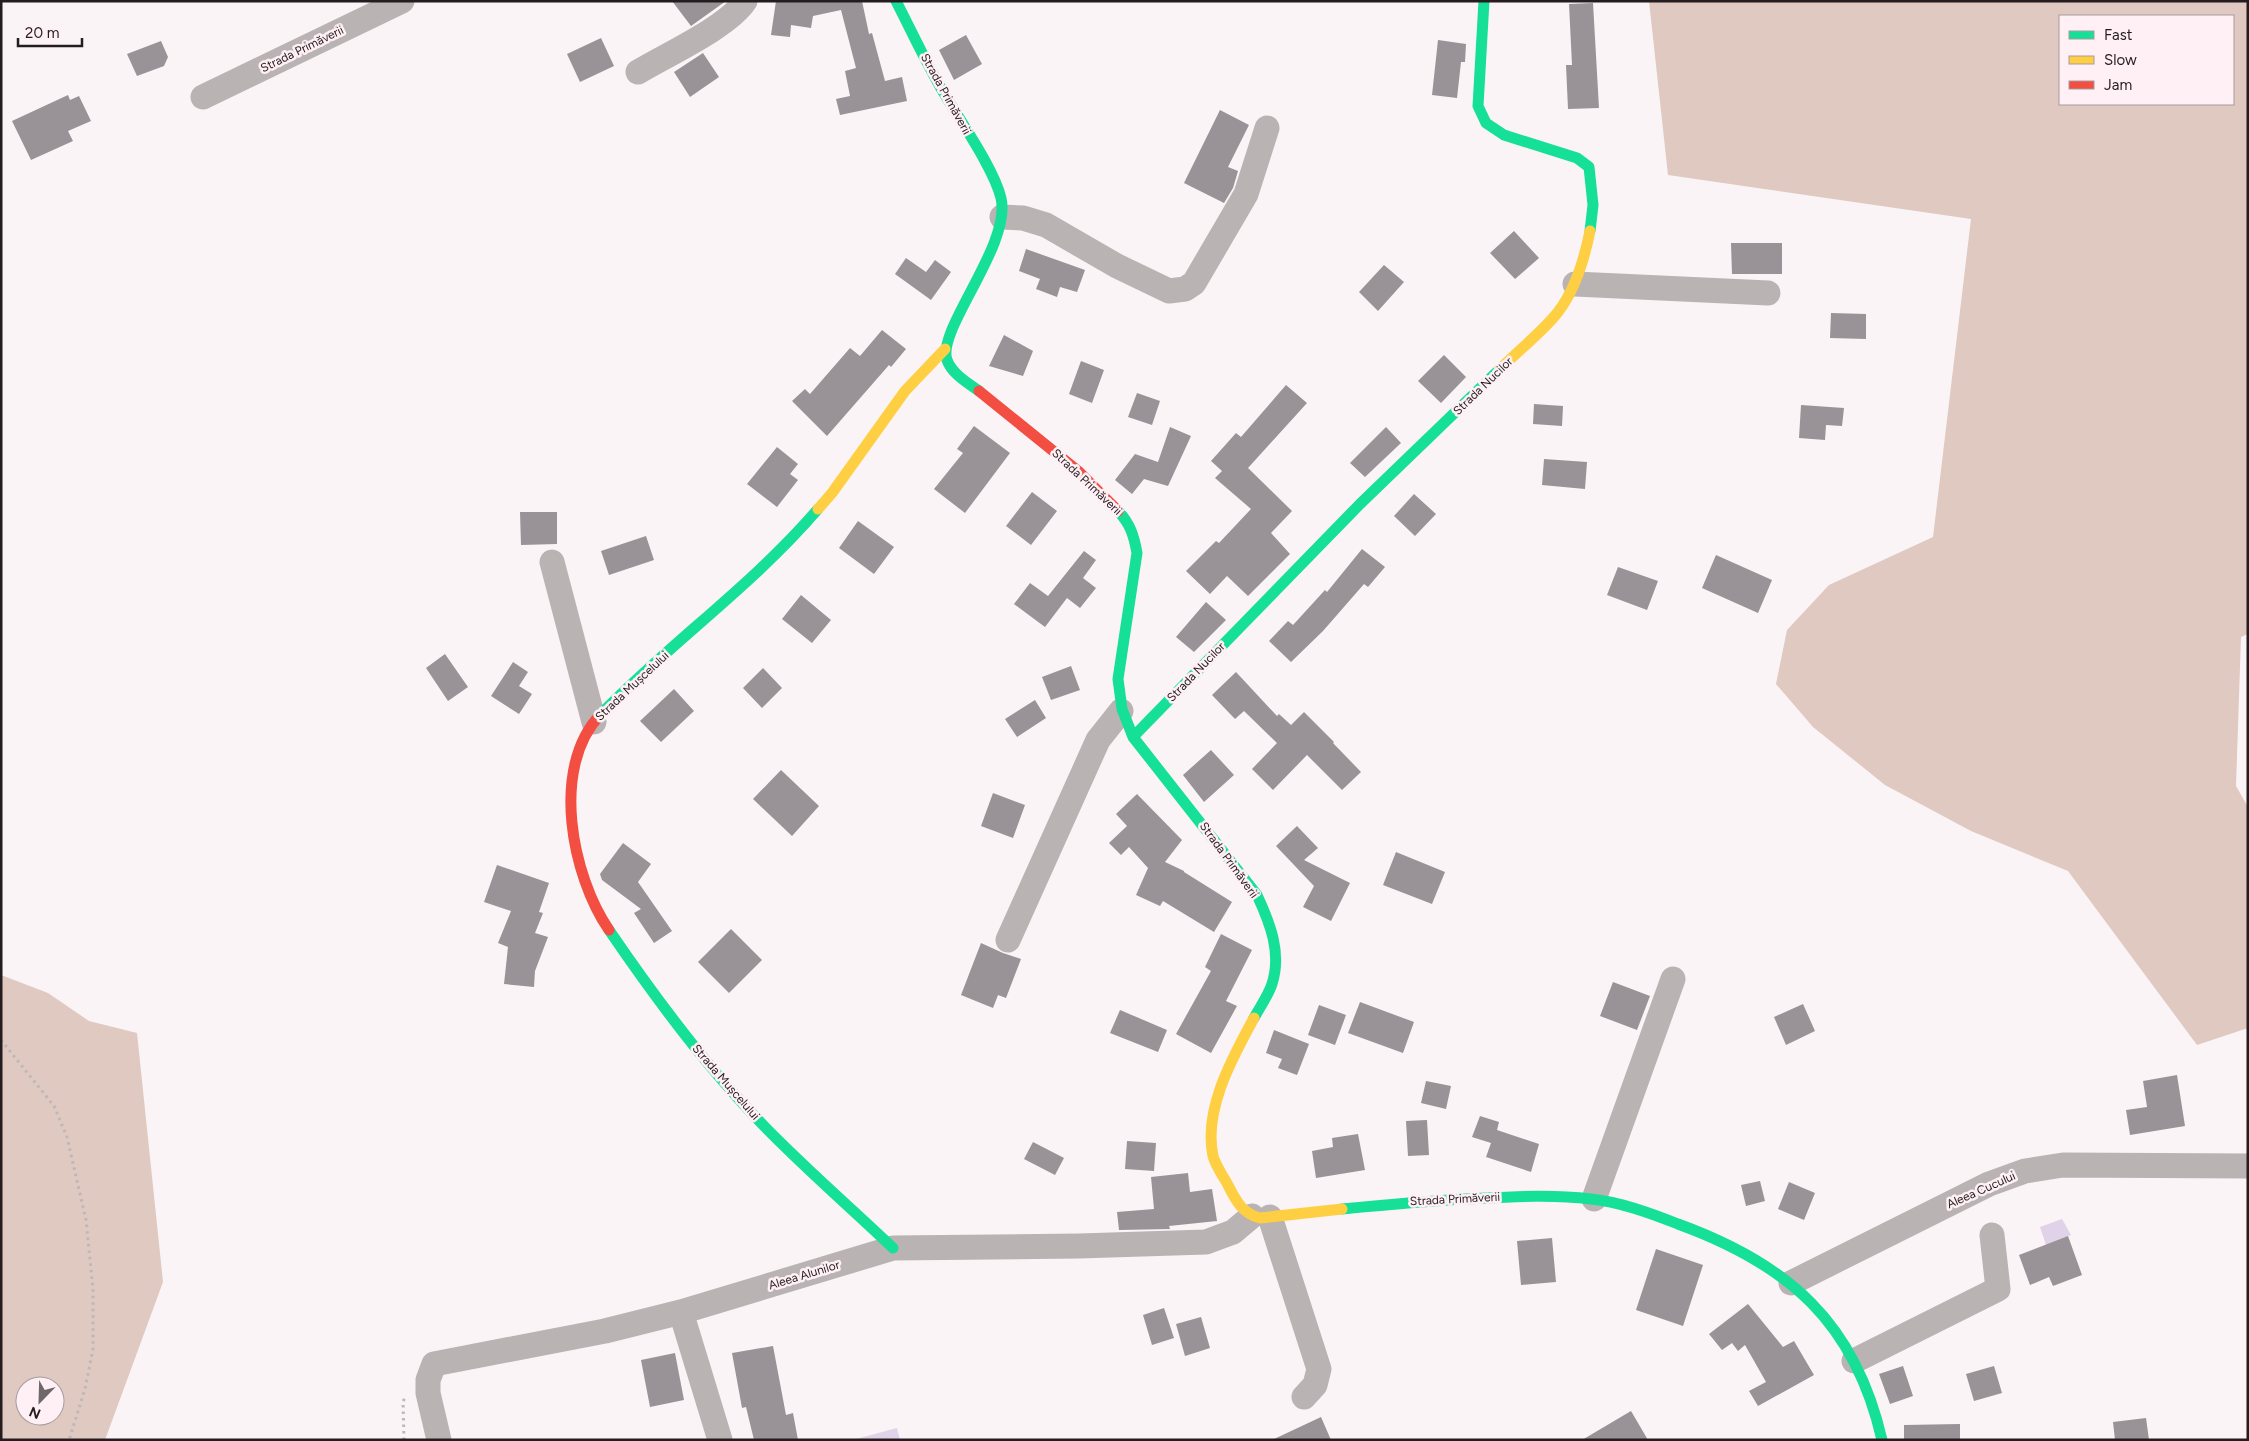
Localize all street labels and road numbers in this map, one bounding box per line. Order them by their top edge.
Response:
street label: Strada Primăverii [258,23,346,75]
street label: Strada Primăverii [918,51,974,137]
street label: Strada Nucilor [1450,354,1516,418]
street label: Strada Primăverii [1049,446,1125,518]
street label: Strada Nucilor [1164,639,1228,705]
street label: Strada Mușcelului [592,648,672,724]
street label: Strada Primăverii [1197,819,1261,901]
street label: Strada Mușcelului [689,1041,763,1123]
street label: Aleea Cucului [1945,1169,2017,1211]
street label: Strada Primăverii [1409,1190,1501,1208]
street label: Aleea Alunilor [767,1258,841,1292]

